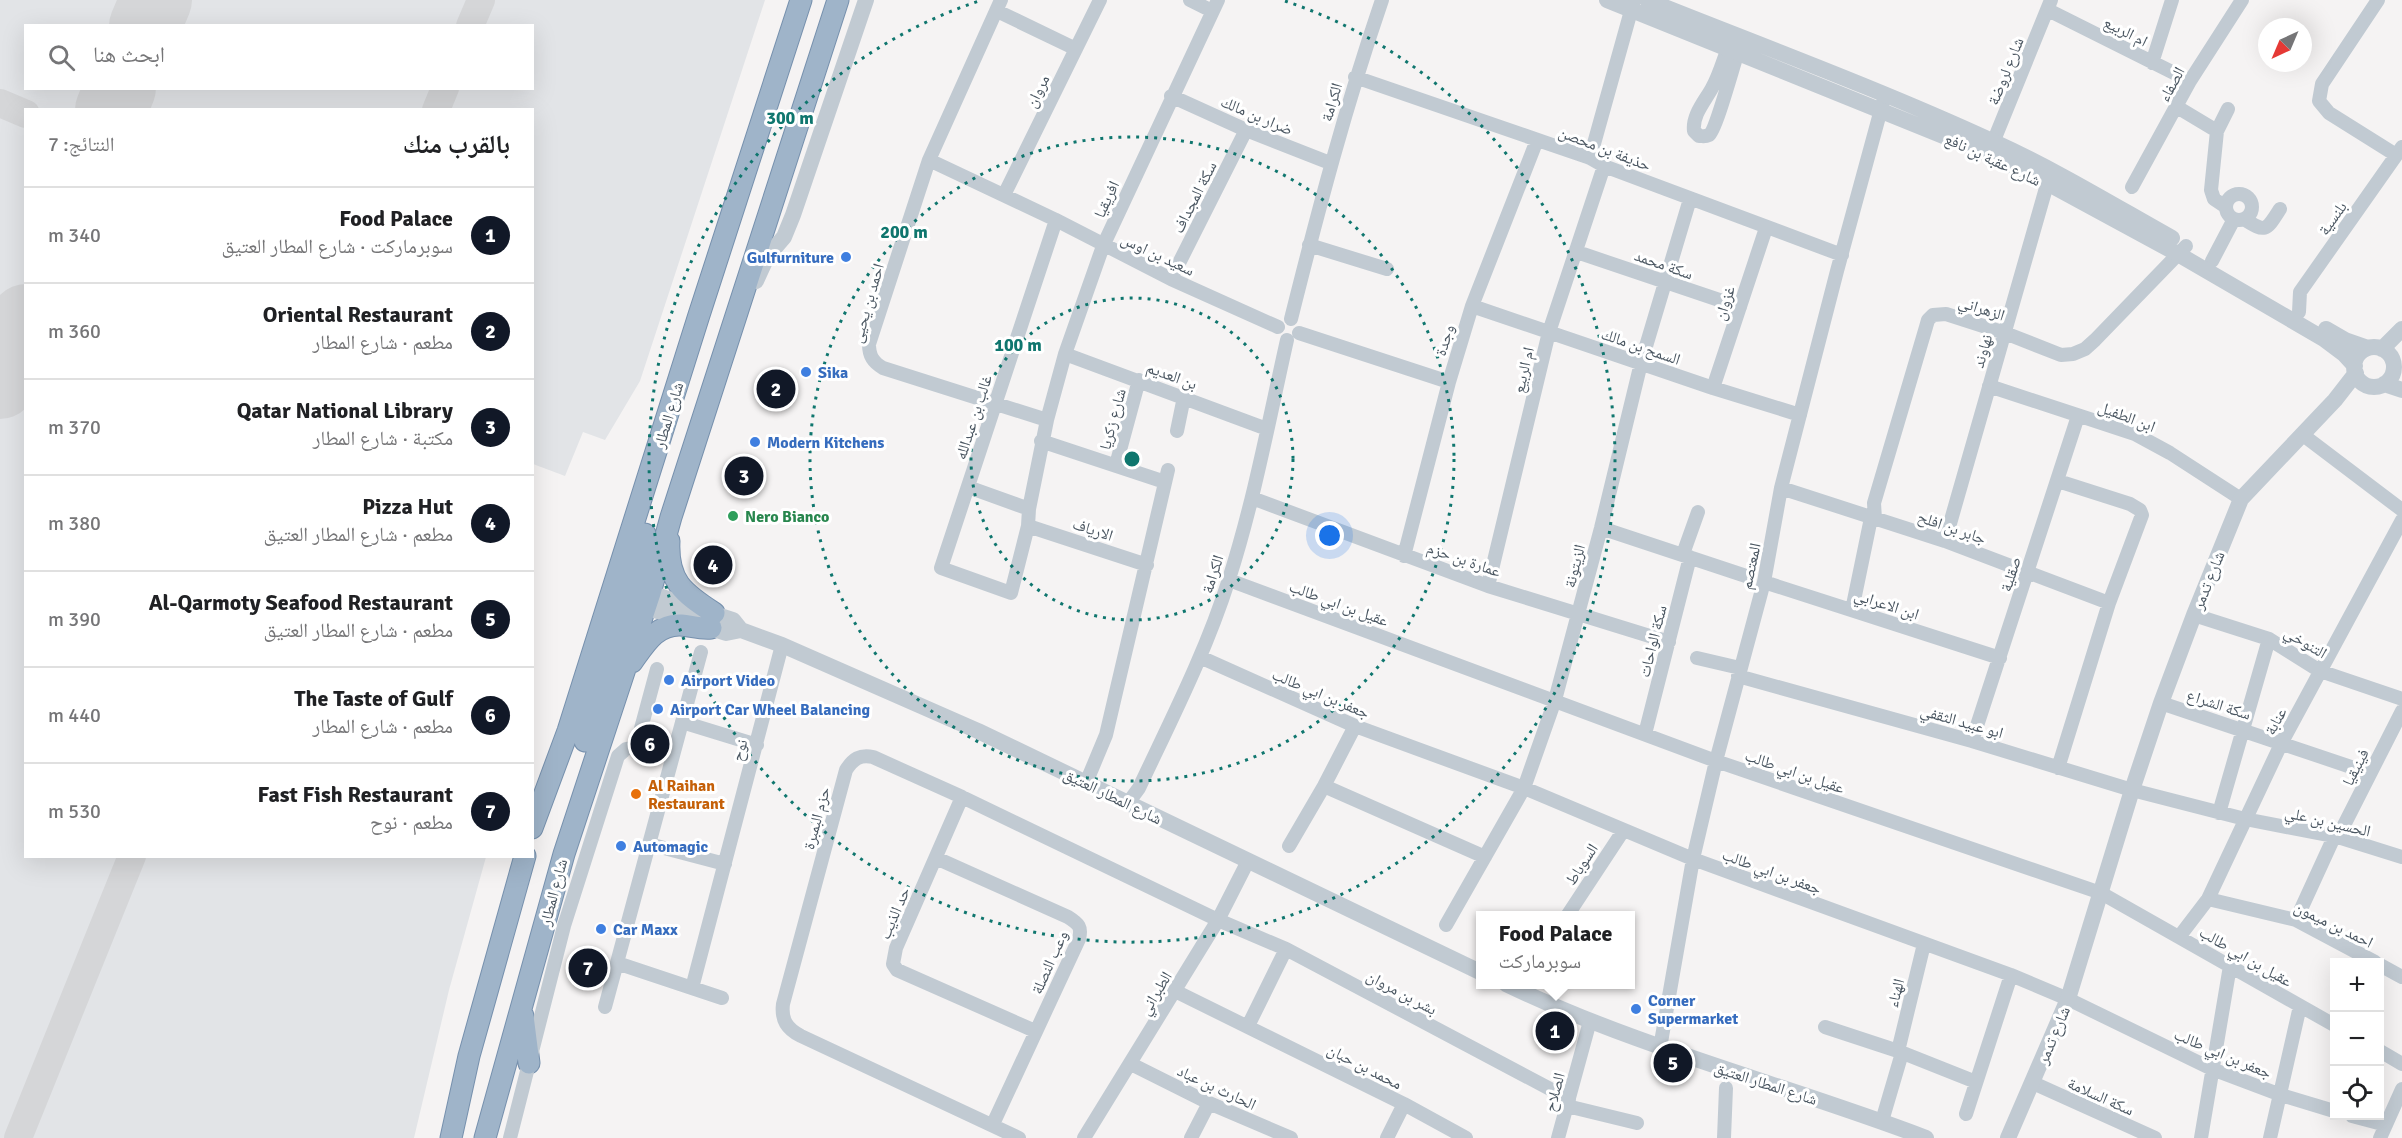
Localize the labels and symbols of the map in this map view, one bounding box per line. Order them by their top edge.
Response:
street label: ام الربيع [2100,12,2151,51]
north arrow [2258,18,2312,72]
street label: شارع لروضة [1983,35,2029,108]
street label: الصفاء [2154,64,2190,105]
street label: مروان [1021,72,1054,111]
street label: الكرامة [1317,81,1347,124]
street label: ضرار بن مالك [1218,92,1296,140]
text: 300 m [766,107,814,129]
street label: حذيفة بن محصن [1556,122,1654,176]
street label: شارع عقبة بن نافع [1941,129,2044,191]
street label: سكة المجداف [1168,158,1222,237]
street label: افريقيا [1090,178,1124,221]
street label: بلنسية [2314,198,2352,239]
text: 200 m [880,221,928,243]
street label: سعيد بن اوس [1118,229,1198,281]
street label: سكة محمد [1632,246,1696,284]
place label: Gulfurniture [747,248,834,268]
marker: Gulfurniture [839,250,853,264]
street label: احمد بن يحيى [847,261,889,345]
street label: غزوان [1710,283,1740,323]
street label: الزهراني [1955,292,2007,328]
street label: وجدة [1431,322,1459,358]
street label: السمح بن مالك [1598,324,1683,370]
street label: نهاوند [1969,332,1997,370]
text: 100 m [994,334,1042,356]
street label: ام الربيع [1509,345,1539,395]
street label: بن العديم [1144,358,1200,394]
place label: Sika [818,363,848,383]
marker: Sika [799,365,813,379]
pin: 2 [756,366,796,412]
street label: غالب بن عبدالله [951,372,997,462]
street label: شارع المطار [649,380,688,452]
street label: شارع زكريا [1095,386,1131,452]
street label: ابن الطفيل [2095,397,2158,437]
place label: Modern Kitchens [767,433,884,453]
marker: Modern Kitchens [748,435,762,449]
centre of rings [1122,449,1142,469]
pin: 3 [724,454,764,498]
place label: Nero Bianco [745,507,829,527]
street label: جابر بن افلح [1915,507,1988,549]
marker: Nero Bianco [726,509,740,523]
street label: الارياف [1070,514,1115,546]
your location [1315,521,1344,550]
street label: عمارة بن حزم [1424,538,1503,582]
street label: المعتصم [1736,541,1766,591]
pin: 4 [694,542,732,588]
street label: الزيتونة [1560,542,1590,590]
street label: شارع تدمر [2188,548,2230,613]
street label: الكرامة [1197,553,1229,596]
street label: صقلية [1996,554,2026,594]
street label: عقيل بن ابي طالب [1286,577,1391,633]
street label: ابن الاعرابي [1851,585,1922,627]
street label: سكة الواحات [1634,603,1672,679]
street label: التنوخي [2279,622,2330,665]
street label: جعفر بن ابي طالب [1268,664,1372,725]
place label: Airport Video [681,671,775,691]
marker: Airport Video [662,673,676,687]
street label: سكة الشراع [2184,685,2253,725]
place label: Airport Car Wheel Balancing [670,700,870,720]
street label: ابو عبيد الثقفي [1917,701,2005,745]
marker: Airport Car Wheel Balancing [651,702,665,716]
street label: عنابة [2260,704,2291,739]
pin: 6 [630,722,670,766]
street label: نوح [727,737,752,764]
street label: عقيل بن ابي طالب [1742,746,1847,800]
street label: فينيقيا [2338,746,2374,789]
street label: شارع المطار العتيق [1060,764,1165,829]
place label: Al Raihan Restaurant [648,776,725,814]
street label: حزم البمبرة [799,785,835,852]
marker: Al Raihan Restaurant [629,787,643,801]
street label: الحسين بن علي [2282,802,2373,844]
place label: Automagic [633,837,708,857]
marker: Automagic [614,839,628,853]
street label: السوباط [1561,840,1603,889]
street label: جعفر بن ابي طالب [1719,845,1824,901]
street label: شارع المطار [535,857,572,929]
street label: حد الذيب [875,884,915,942]
street label: احمد بن ميمون [2291,897,2376,953]
place label: Car Maxx [613,920,678,940]
marker: Car Maxx [594,922,608,936]
street label: عقيل بن ابي طالب [2194,922,2296,993]
street label: وعب النصلة [1027,927,1073,997]
pin: 7 [568,946,608,990]
street label: بشر بن مروان [1363,966,1440,1020]
street label: الطبراني [1135,968,1178,1020]
street label: الهناء [1883,977,1909,1010]
place label: Corner Supermarket [1648,991,1738,1029]
marker: Corner Supermarket [1629,1002,1643,1016]
street label: شارع تدمر [2032,1004,2075,1068]
pin: 1 [1536,1008,1574,1054]
street label: جعفر بن ابي طالب [2170,1024,2274,1085]
street label: محمد بن حبان [1324,1040,1405,1094]
pin: 5 [1654,1040,1692,1086]
street label: شارع المطار العتيق [1712,1058,1820,1110]
street label: الحارث بن عباد [1174,1061,1259,1115]
street label: الصلاح [1540,1071,1570,1114]
street label: سكة السلامة [2064,1073,2137,1120]

